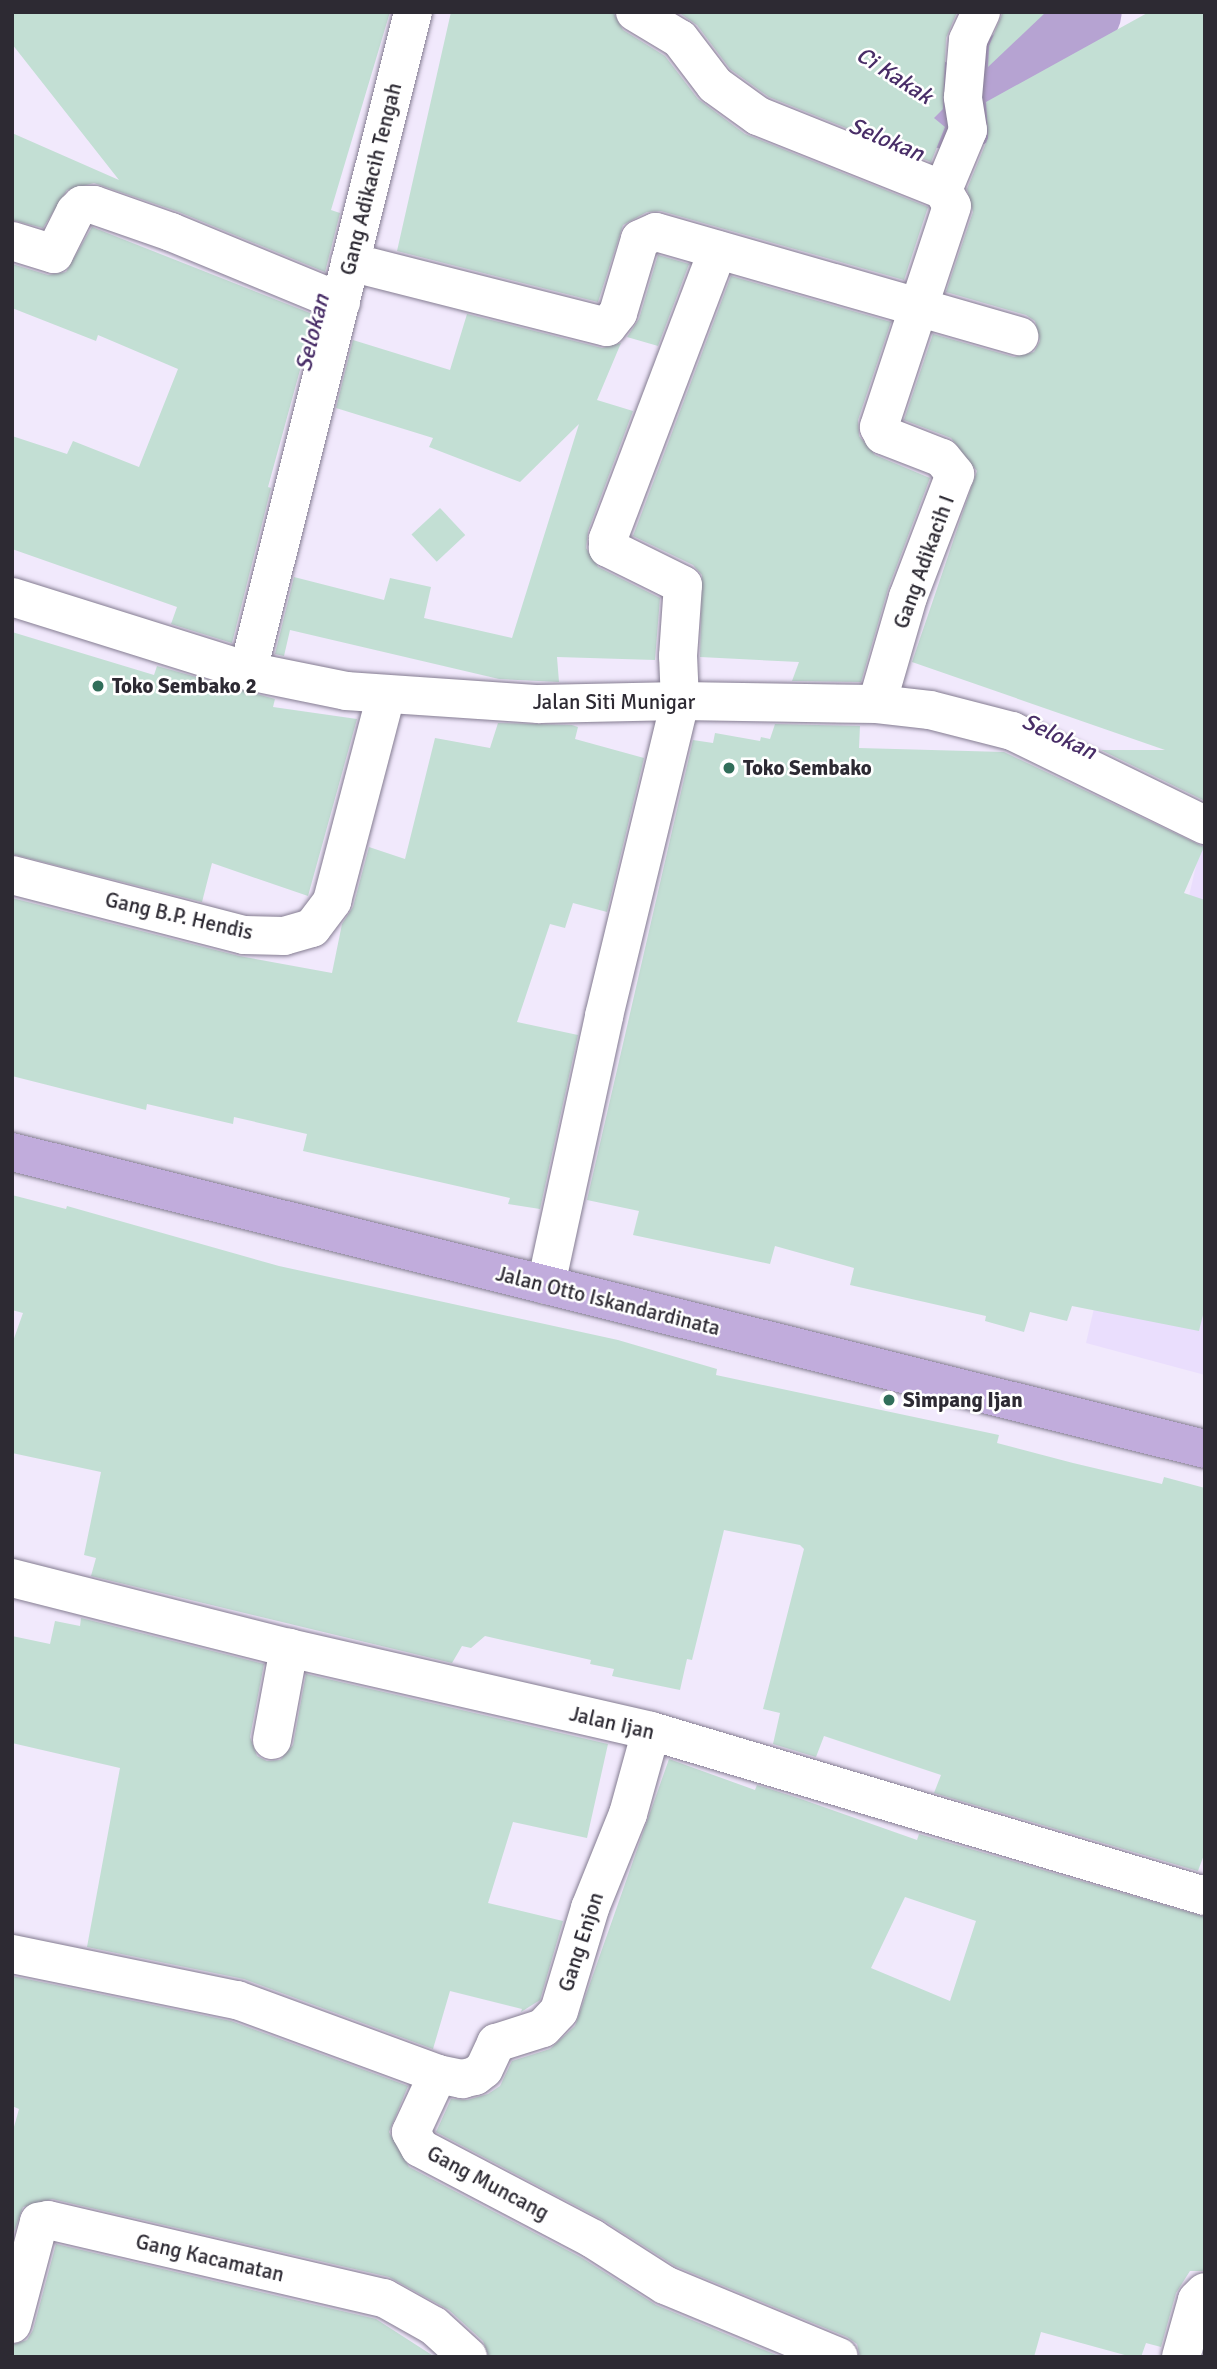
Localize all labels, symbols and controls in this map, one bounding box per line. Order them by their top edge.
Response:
water label: Ci Kakak [851,41,937,111]
street label: Gang Adikacih Tengah [335,80,407,278]
water label: Selokan [844,112,928,168]
water label: Selokan [290,292,336,374]
street label: Gang Adikacih I [888,492,960,632]
place label: Toko Sembako 2 [112,673,257,699]
marker: Toko Sembako 2 [90,678,106,694]
street label: Jalan Siti Munigar [533,689,695,715]
water label: Selokan [1018,708,1100,766]
place label: Toko Sembako [743,755,872,781]
marker: Toko Sembako [721,760,737,776]
street label: Gang B.P. Hendis [103,887,255,945]
street label: Jalan Otto Iskandardinata [493,1261,723,1341]
place label: Simpang Ijan [903,1387,1023,1413]
marker: Simpang Ijan [881,1392,897,1408]
street label: Jalan Ijan [567,1701,657,1745]
street label: Gang Enjon [553,1889,609,1995]
street label: Gang Muncang [423,2140,553,2226]
street label: Gang Kacamatan [133,2229,287,2287]

